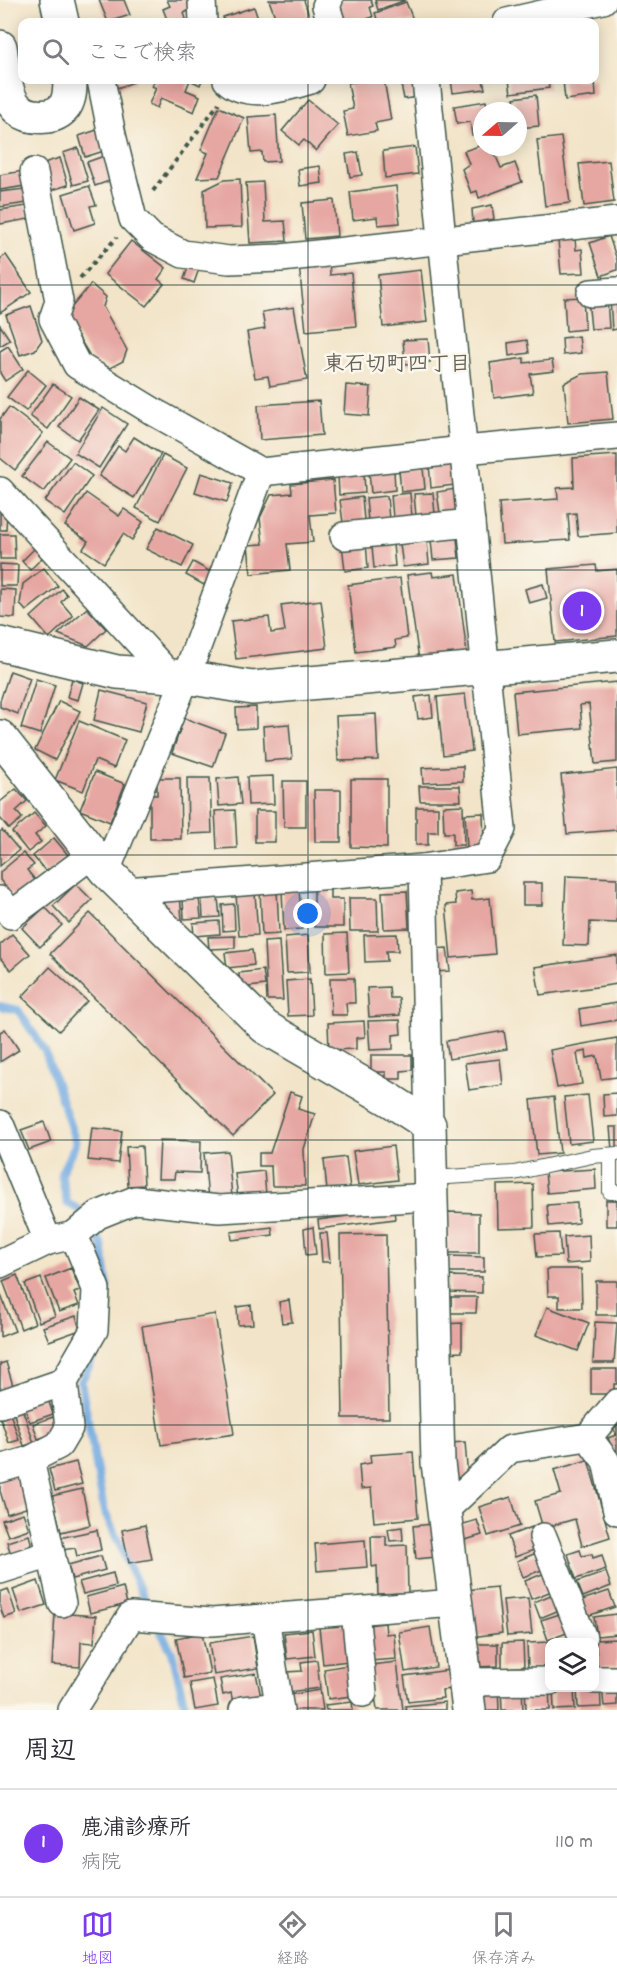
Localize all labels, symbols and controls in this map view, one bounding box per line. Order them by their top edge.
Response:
search box [18,18,599,84]
icon: search [39,35,72,68]
text: ここで検索 [87,39,197,70]
north arrow [473,102,527,156]
district label: 東石切町四丁目 [324,351,471,381]
pin: 1 [562,588,602,634]
your location [293,899,322,928]
map controls [545,1638,599,1692]
button: layers [545,1638,599,1692]
text: 周辺 [24,1734,76,1771]
text: 鹿浦診療所 [81,1814,191,1845]
text: 1 [41,1829,46,1857]
text: 110 m [555,1829,593,1857]
text: 病院 [81,1850,121,1878]
tab: 地図 [81,1908,114,1971]
tab: 経路 [276,1908,309,1971]
tab: 保存済み [472,1908,536,1971]

